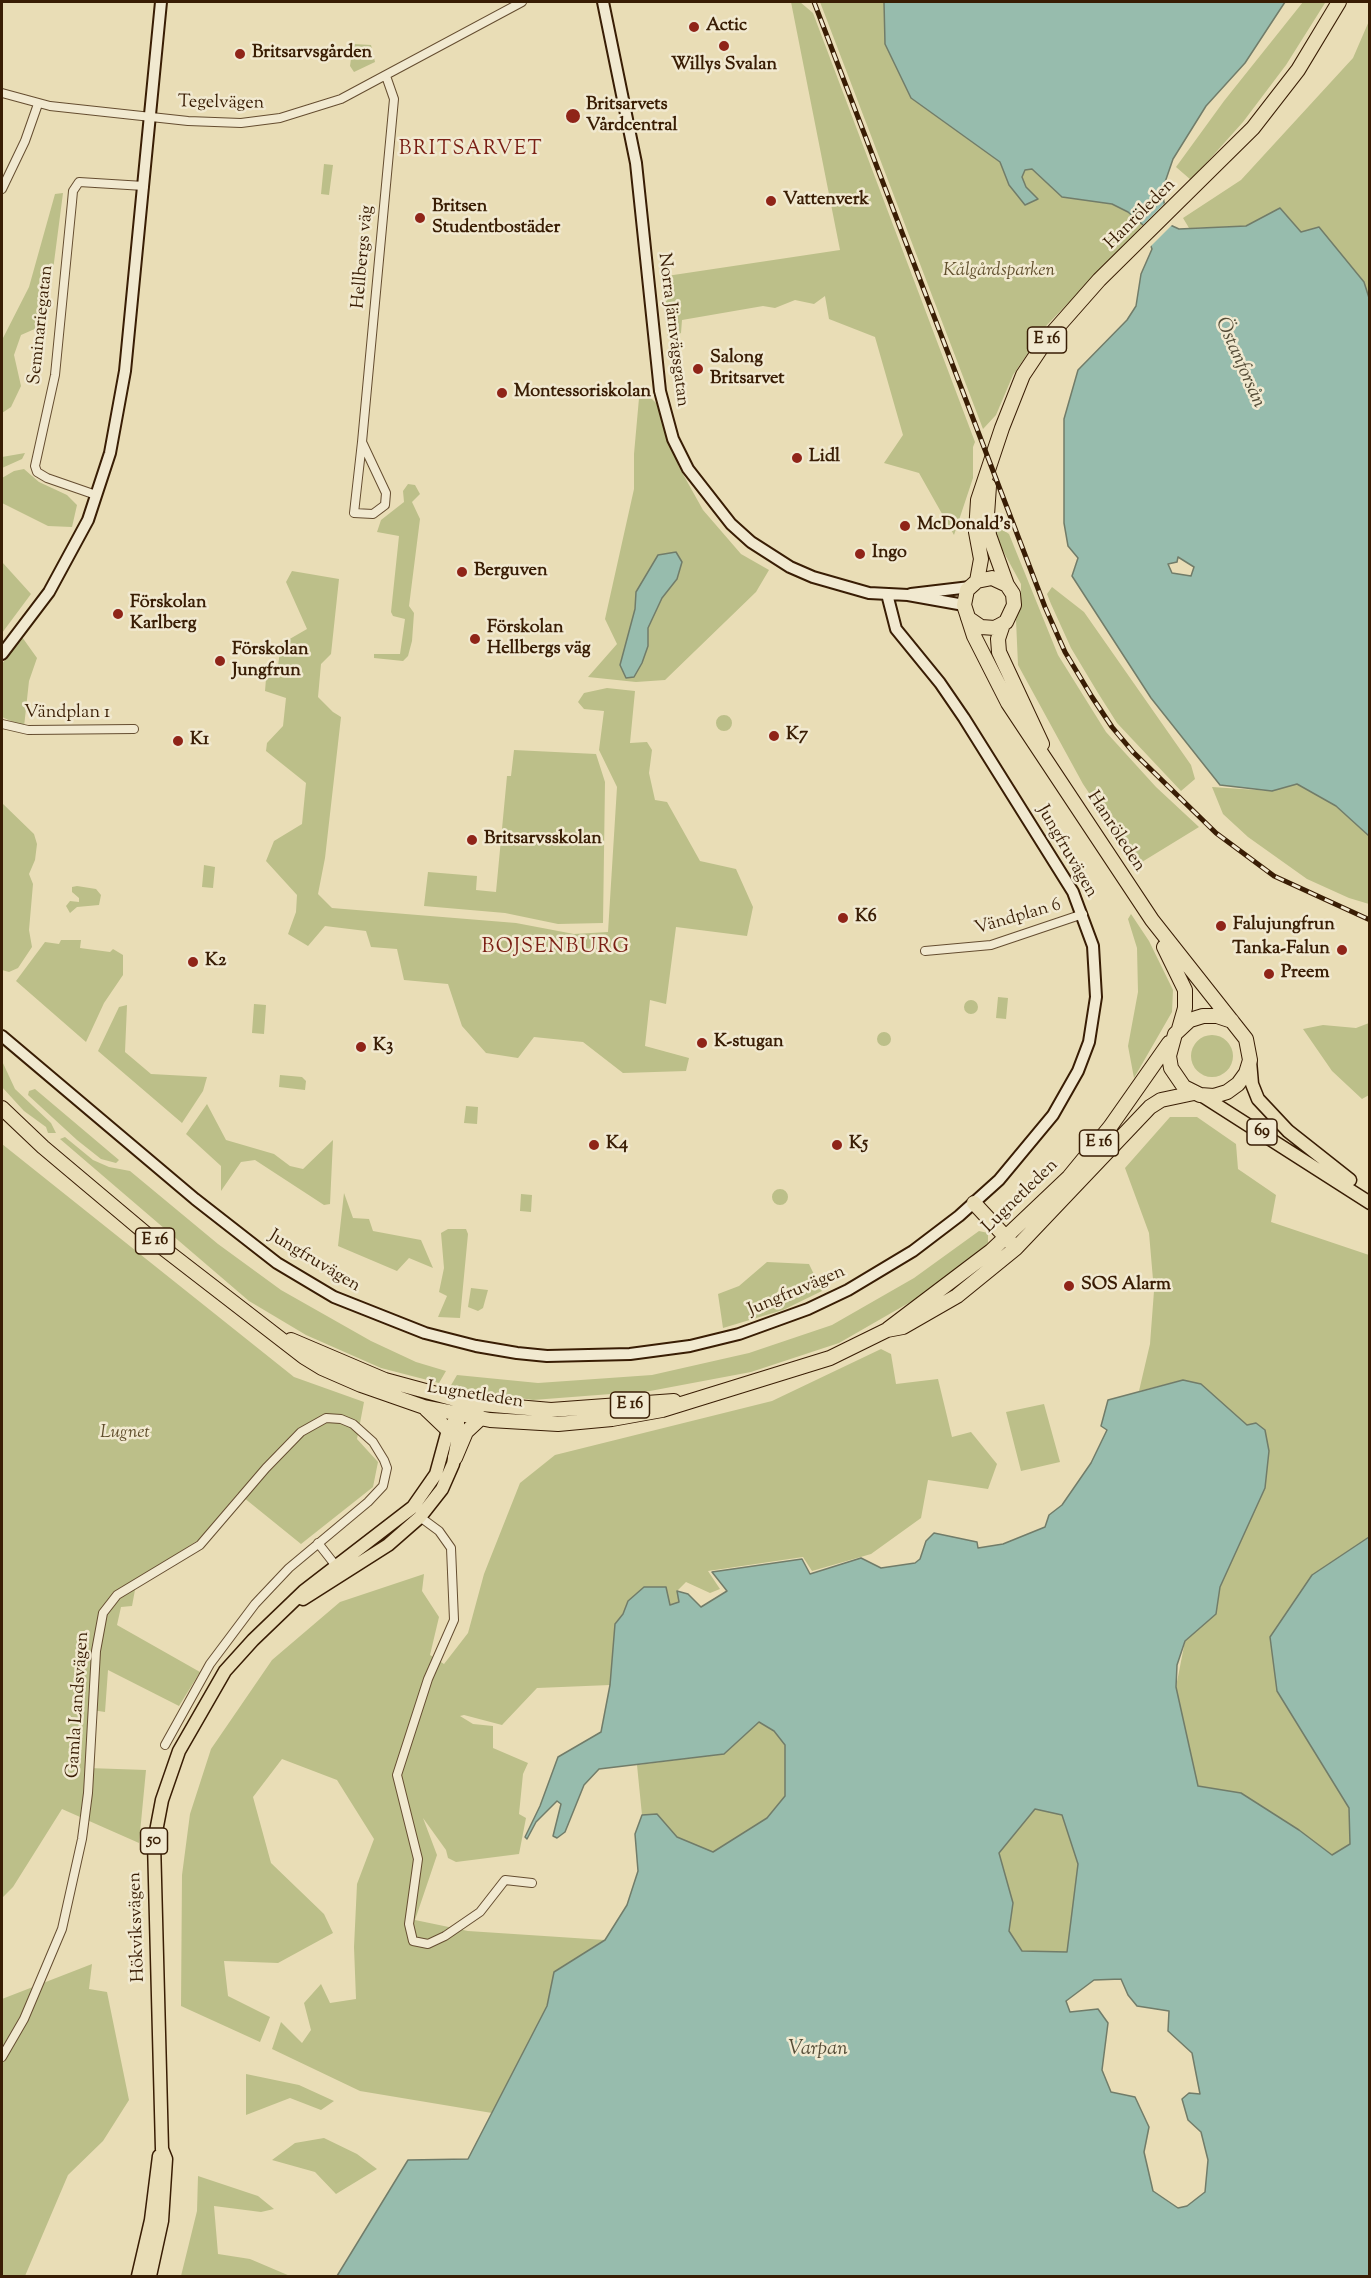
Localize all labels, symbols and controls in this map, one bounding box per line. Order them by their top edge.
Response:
place label: Actic [706,16,747,38]
marker: Actic [687,20,701,34]
marker: Willys Svalan [717,39,731,53]
place label: Britsarvsgården [252,43,372,65]
marker: Britsarvsgården [233,47,247,61]
place label: Willys Svalan [671,55,777,77]
street label: Tegelvägen [178,92,264,116]
place label: Britsarvets Vårdcentral [586,95,677,138]
marker: Britsarvets Vårdcentral [564,107,582,125]
district label: BRITSARVET [399,139,543,163]
street label: Hanröleden [1101,175,1181,255]
place label: Vattenverk [783,190,869,212]
marker: Vattenverk [764,194,778,208]
place label: Britsen Studentbostäder [432,197,560,240]
street label: Hellbergs väg [349,204,379,310]
marker: Britsen Studentbostäder [413,211,427,225]
street label: Norra Järnvägsgatan [652,252,692,408]
park label: Kålgårdsparken [943,261,1055,283]
street label: Seminariegatan [25,264,59,386]
water label: Östanforsån [1208,314,1270,412]
road number: E 16 [1028,327,1066,353]
place label: Salong Britsarvet [710,348,784,391]
marker: Salong Britsarvet [691,362,705,376]
place label: Montessoriskolan [514,382,651,404]
marker: Montessoriskolan [495,386,509,400]
place label: Lidl [809,447,840,469]
marker: Lidl [790,451,804,465]
place label: McDonald's [917,515,1011,537]
marker: McDonald's [898,519,912,533]
place label: Ingo [872,543,907,565]
marker: Ingo [853,547,867,561]
place label: Berguven [474,561,548,583]
marker: Berguven [455,565,469,579]
place label: Förskolan Karlberg [130,593,207,636]
marker: Förskolan Karlberg [111,607,125,621]
place label: Förskolan Hellbergs väg [487,618,591,660]
marker: Förskolan Hellbergs väg [468,632,482,646]
place label: Förskolan Jungfrun [232,640,309,682]
marker: Förskolan Jungfrun [213,654,227,668]
street label: Vändplan 1 [24,703,110,725]
place label: K7 [786,725,808,747]
marker: K7 [767,729,781,743]
place label: K1 [190,730,209,752]
marker: K1 [171,734,185,748]
street label: Hanröleden [1081,788,1149,876]
street label: Jungfruvägen [1031,802,1101,902]
place label: Britsarvsskolan [484,829,602,851]
marker: Britsarvsskolan [465,833,479,847]
street label: Vändplan 6 [972,895,1064,941]
place label: K6 [855,907,877,929]
marker: K6 [836,911,850,925]
place label: Falujungfrun [1233,915,1335,937]
marker: Falujungfrun [1214,919,1228,933]
district label: BOJSENBURG [482,937,630,961]
place label: Tanka-Falun [1232,939,1330,961]
marker: Tanka-Falun [1335,943,1349,957]
place label: K2 [205,951,226,973]
marker: K2 [186,955,200,969]
place label: Preem [1281,963,1329,985]
marker: Preem [1262,967,1276,981]
place label: K-stugan [714,1032,784,1054]
place label: K3 [373,1036,393,1058]
marker: K-stugan [695,1036,709,1050]
marker: K3 [354,1040,368,1054]
road number: 69 [1247,1119,1277,1145]
road number: E 16 [1080,1130,1118,1156]
place label: K4 [606,1134,628,1156]
place label: K5 [849,1134,868,1156]
marker: K4 [587,1138,601,1152]
marker: K5 [830,1138,844,1152]
street label: Lugnetleden [979,1155,1063,1239]
street label: Jungfruvägen [264,1226,364,1298]
road number: E 16 [136,1228,174,1254]
street label: Jungfruvägen [745,1262,849,1322]
place label: SOS Alarm [1081,1275,1171,1297]
marker: SOS Alarm [1062,1279,1076,1293]
street label: Lugnetleden [425,1378,525,1414]
road number: E 16 [610,1392,650,1418]
park label: Lugnet [100,1423,150,1445]
street label: Gamla Landsvägen [63,1631,95,1779]
road number: 50 [140,1828,168,1854]
street label: Hökviksvägen [125,1872,151,1982]
water label: Varpan [788,2039,848,2063]

